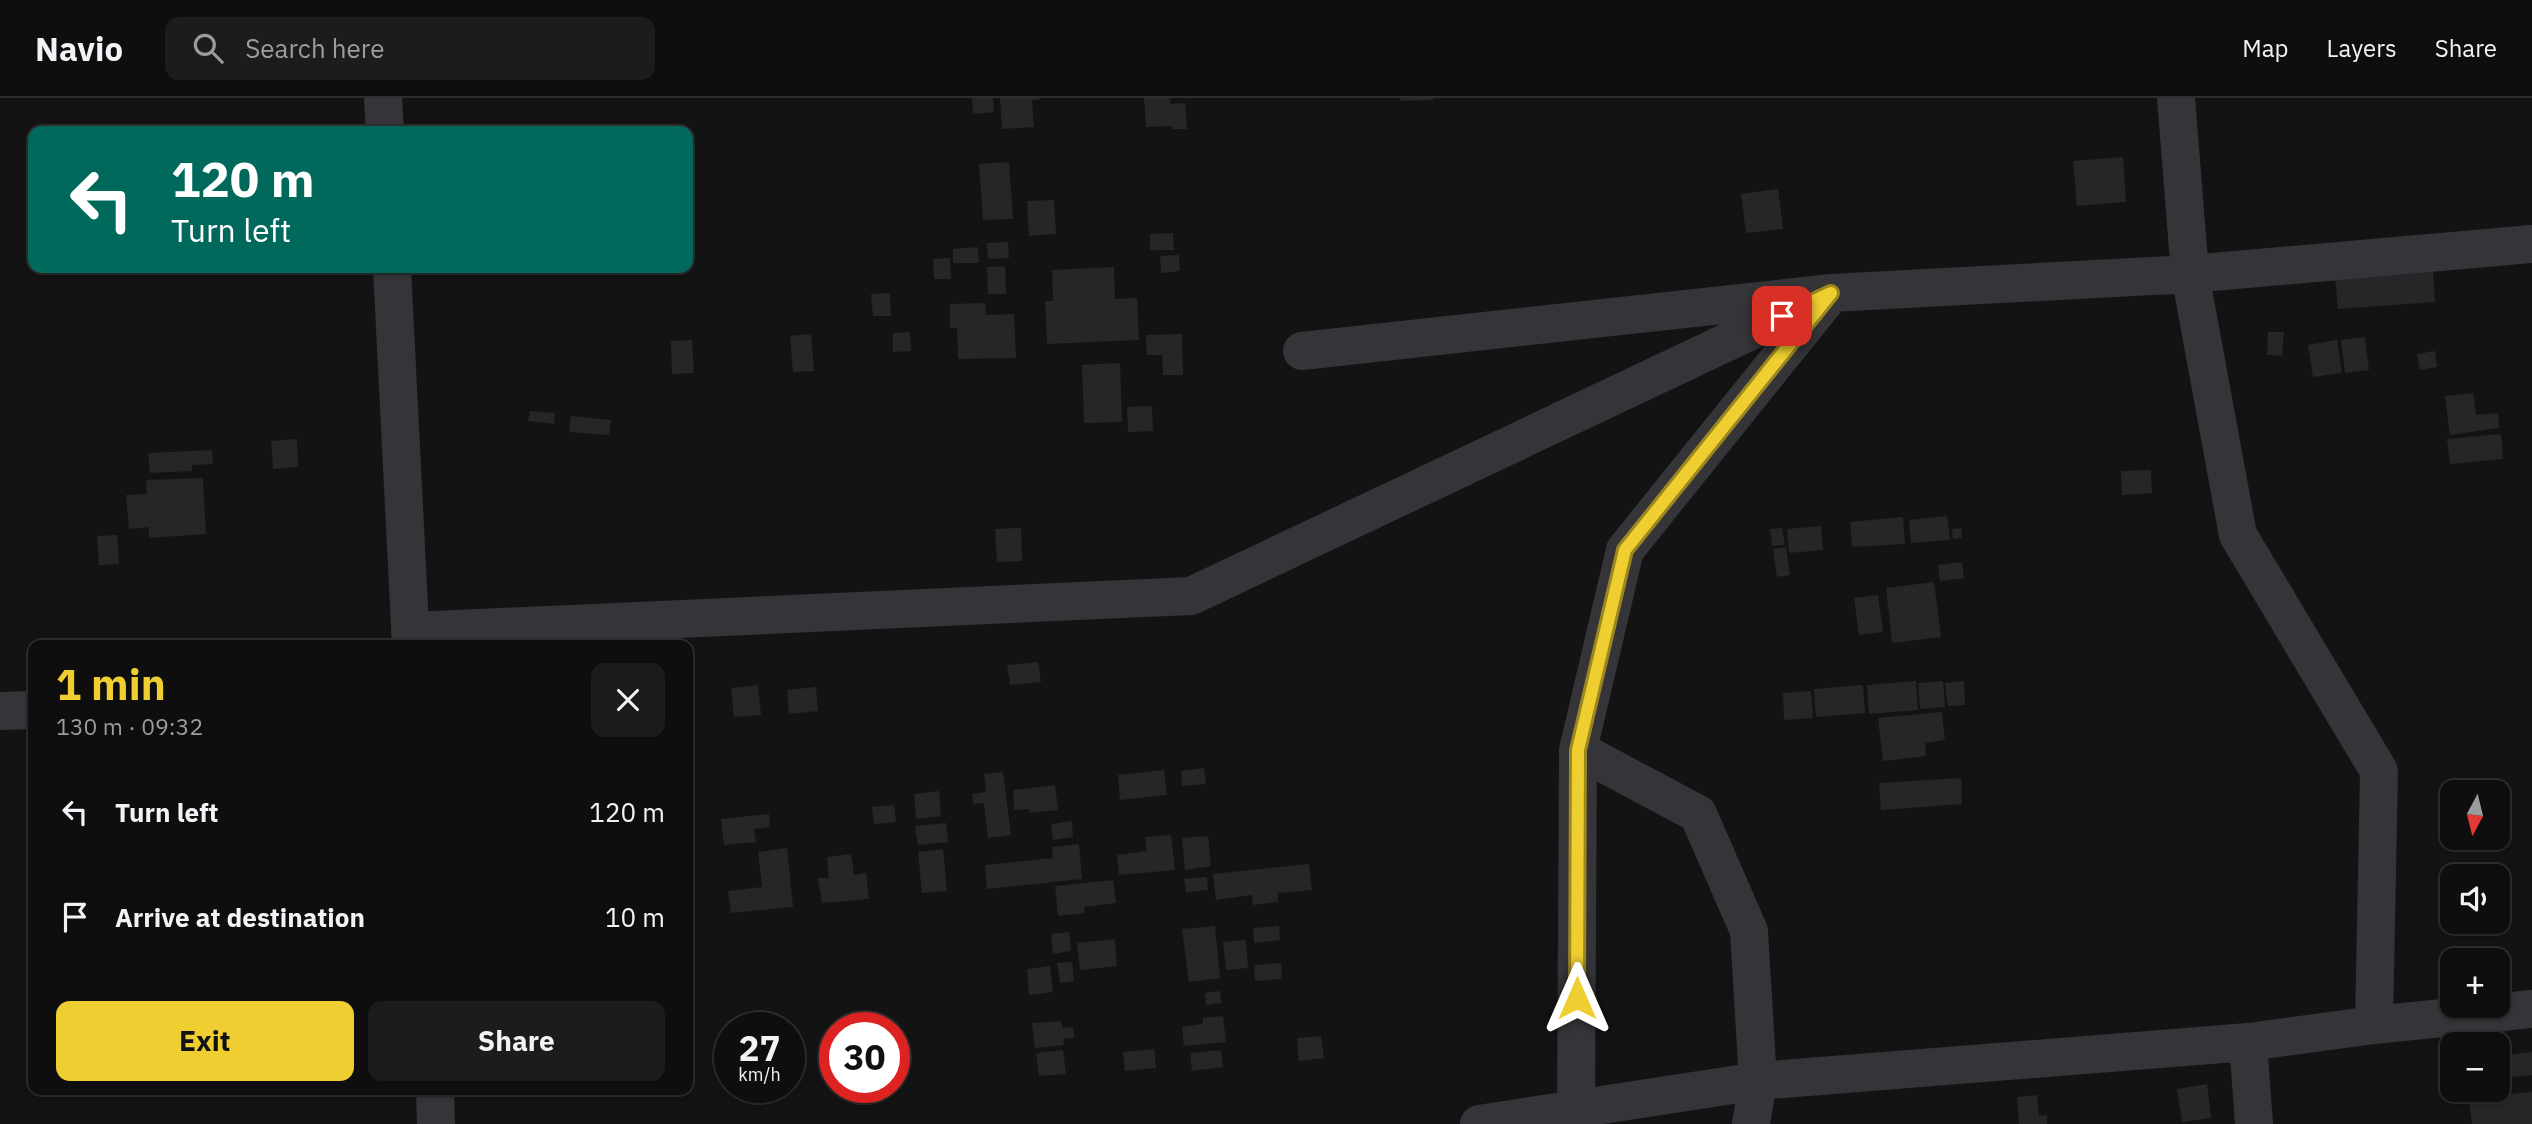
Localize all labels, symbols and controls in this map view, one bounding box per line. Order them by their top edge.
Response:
search box [165,17,655,80]
text: Navio [35,27,123,70]
icon: search [189,29,227,67]
text: Search here [245,31,385,65]
text: Map [2242,32,2289,64]
text: Layers [2327,32,2397,64]
text: Share [2435,32,2497,64]
text: 120 m [171,147,315,210]
icon: left [56,154,147,245]
text: Turn left [171,209,291,251]
pin [1752,286,1812,346]
icon: arrive [1763,297,1801,335]
text: 1 min [56,657,166,712]
button: close [591,663,665,737]
text: 130 m · 09:32 [56,711,203,741]
north arrow [2440,780,2510,850]
map controls [2440,780,2510,1102]
icon: left [56,793,94,831]
text: Turn left [115,795,218,829]
text: 120 m [589,795,665,829]
button: sound [2440,864,2510,934]
icon: arrive [56,898,94,936]
text: Arrive at destination [115,900,365,934]
text: 10 m [605,900,665,934]
button: + [2440,948,2510,1018]
position arrow [1540,961,1614,1035]
button: Exit [56,1001,354,1081]
button: Share [368,1001,665,1081]
speed limit sign: 30 [819,1012,910,1103]
text: 27 [738,1025,781,1071]
button: − [2440,1032,2510,1102]
text: km/h [738,1063,781,1086]

